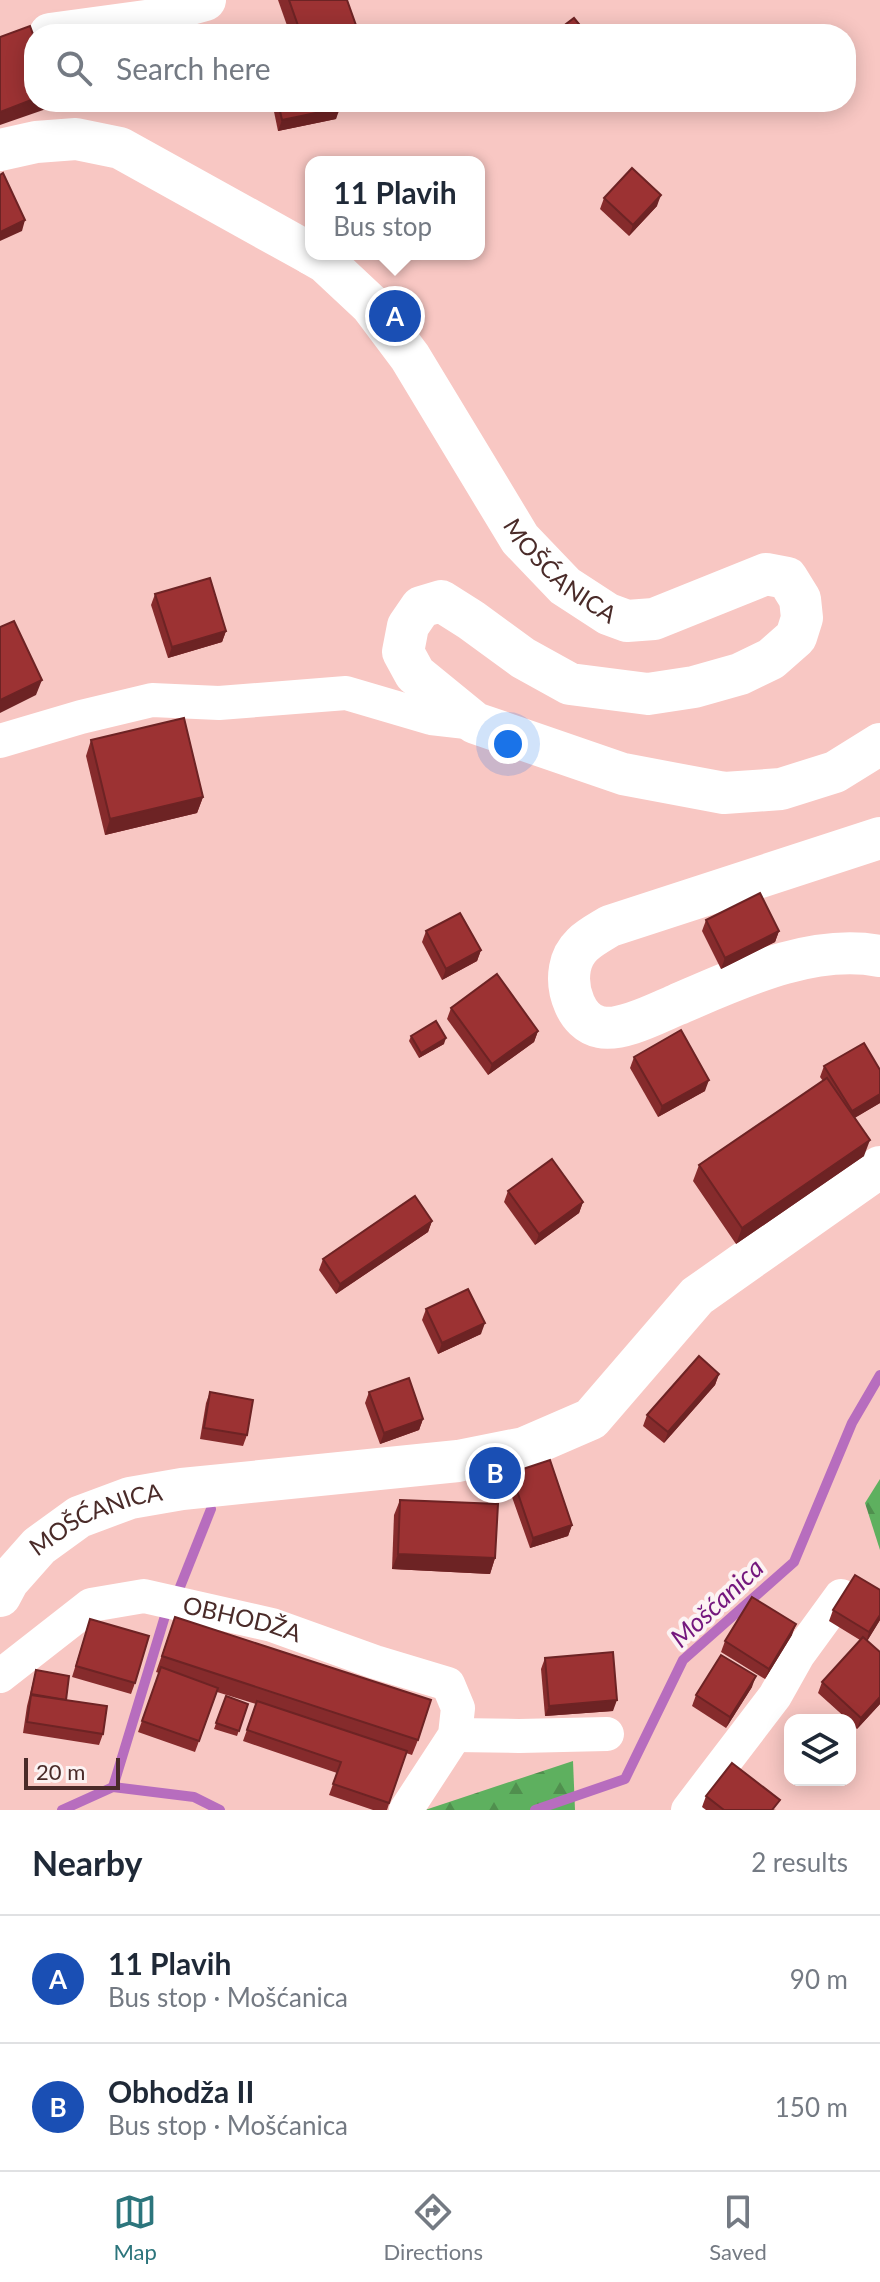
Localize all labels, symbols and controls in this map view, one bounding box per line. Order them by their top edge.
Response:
search box [24,24,856,112]
icon: search [52,46,96,90]
text: Search here [116,50,271,86]
popup [305,156,485,260]
text: 11 Plavih [333,174,457,210]
text: Bus stop [333,210,432,242]
pin: A [369,286,421,346]
street label: MOŠĆANICA [498,513,623,629]
your location [488,724,528,764]
pin: B [469,1443,521,1503]
street label: MOŠĆANICA [23,1477,165,1561]
water label: Mošćanica [663,1551,769,1653]
street label: OBHODŽA [181,1589,306,1648]
map controls [784,1714,856,1786]
button: layers [784,1714,856,1786]
scale bar [24,1754,120,1790]
text: 20 m [36,1758,85,1785]
text: Nearby [32,1842,143,1883]
text: 2 results [751,1846,848,1878]
text: 11 Plavih [108,1945,231,1981]
text: A [49,1963,67,1995]
text: 90 m [790,1963,848,1995]
text: Bus stop · Mošćanica [108,1981,348,2013]
text: Obhodža II [108,2073,254,2109]
text: B [49,2091,67,2123]
text: 150 m [775,2091,848,2123]
text: Bus stop · Mošćanica [108,2109,348,2141]
tab: Map [113,2190,157,2265]
tab: Directions [384,2190,483,2265]
tab: Saved [709,2190,767,2265]

